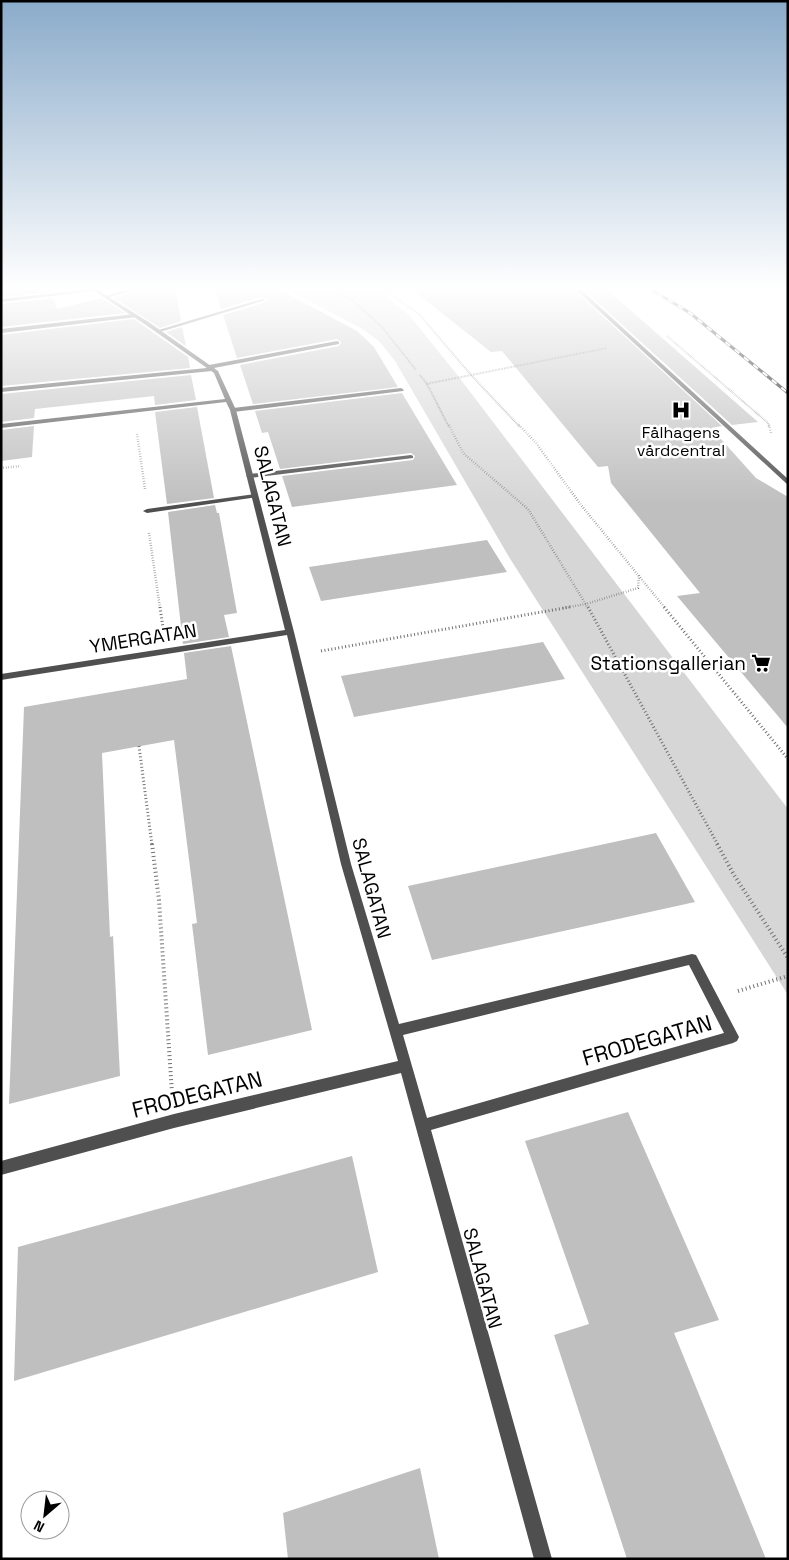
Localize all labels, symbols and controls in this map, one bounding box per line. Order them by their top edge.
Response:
hospital icon: Fålhagens vårdcentral [670,399,692,421]
place label: Fålhagens vårdcentral [637,422,725,461]
street label: SALAGATAN [248,443,297,549]
street label: YMERGATAN [88,618,198,659]
place label: Stationsgallerian [590,651,746,676]
supermarket icon: Stationsgallerian [750,652,772,674]
street label: SALAGATAN [346,835,397,941]
street label: FRODEGATAN [579,1008,715,1072]
street label: FRODEGATAN [129,1064,265,1124]
street label: SALAGATAN [457,1225,508,1331]
north arrow [20,1490,70,1540]
text: N [31,1516,47,1537]

